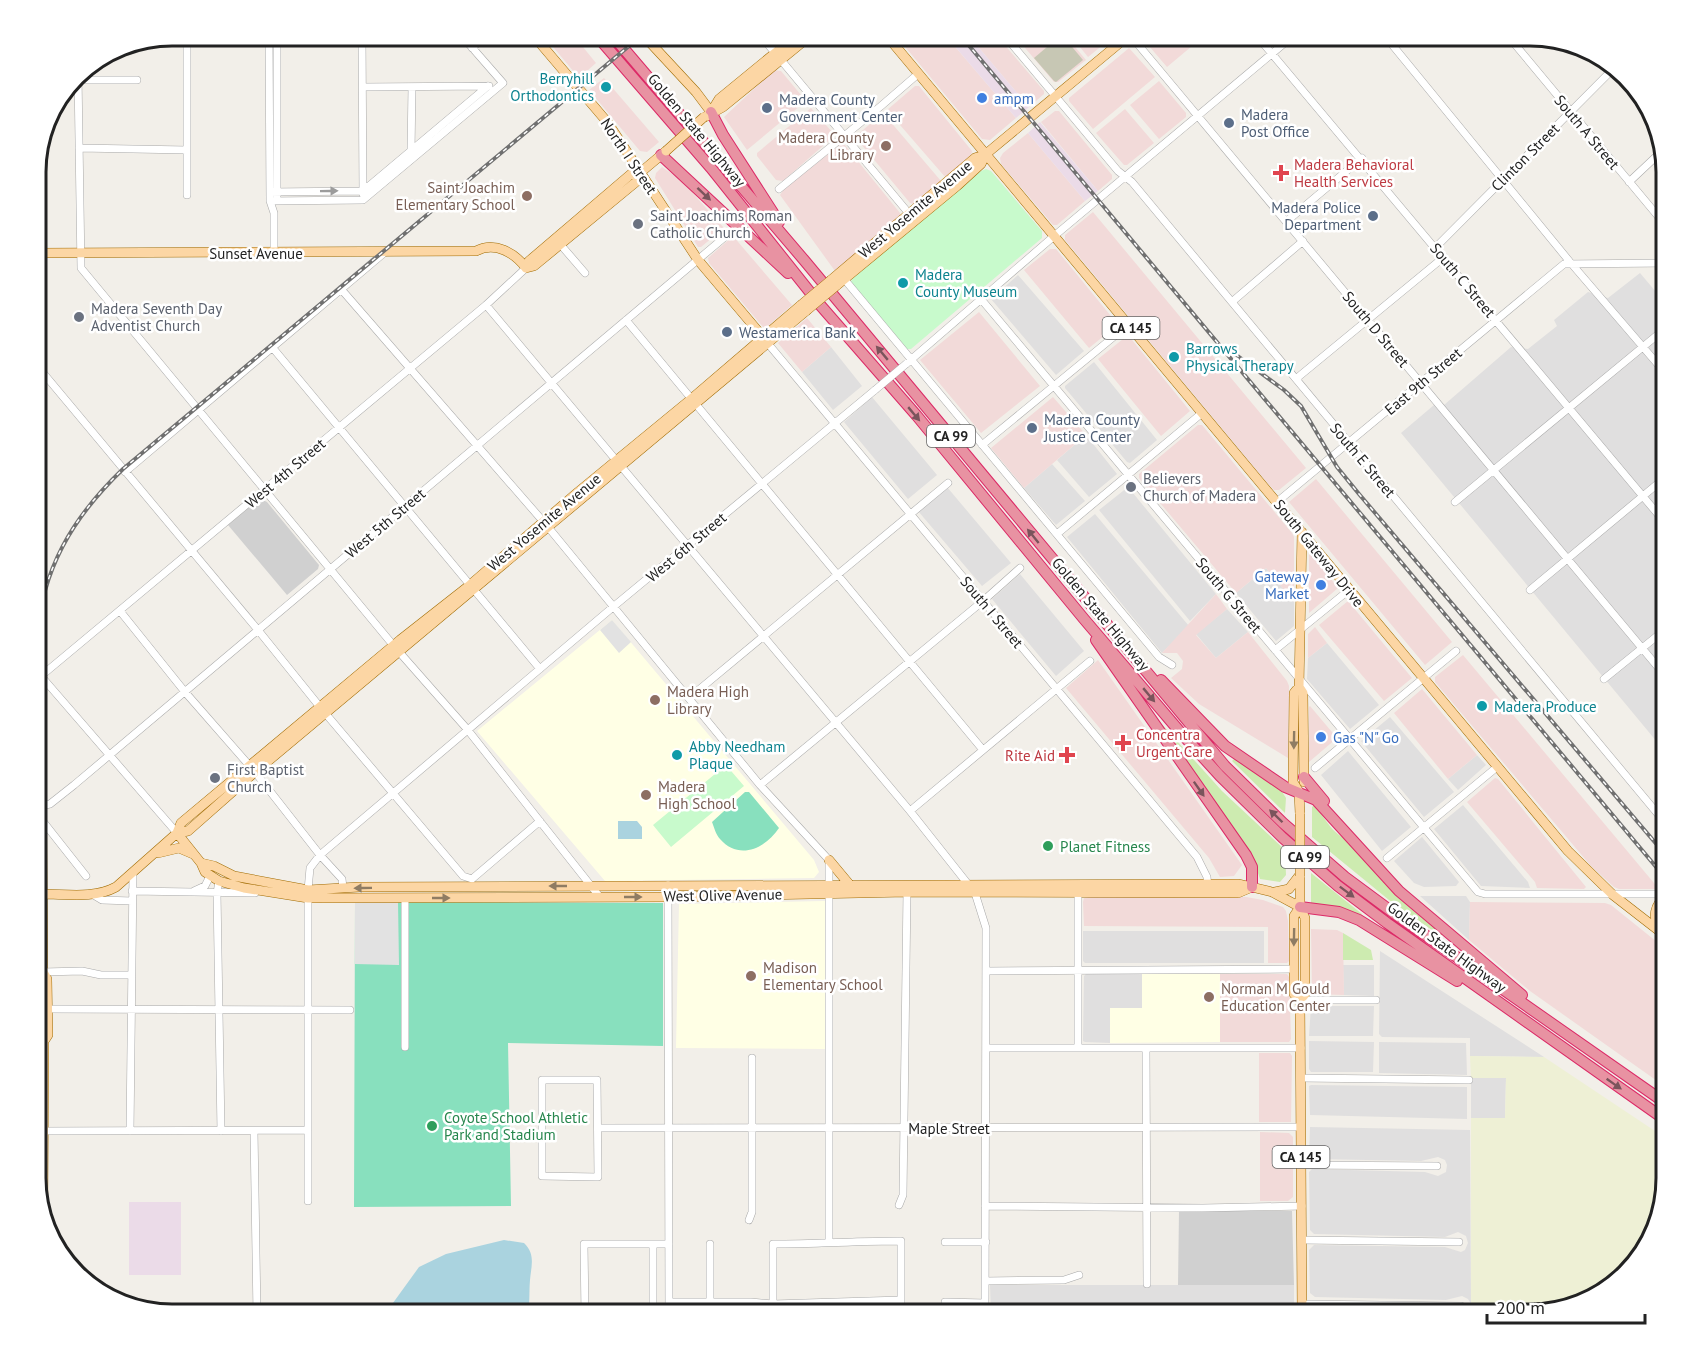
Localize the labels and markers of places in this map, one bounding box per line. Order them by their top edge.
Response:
place label: Berryhill Orthodontics [510,69,595,105]
marker: Berryhill Orthodontics [599,80,613,94]
place label: ampm [994,89,1034,108]
place label: Madera County Government Center [779,90,903,126]
marker: ampm [975,91,989,105]
marker: Madera County Government Center [760,101,774,115]
place label: Madera Post Office [1241,105,1309,141]
marker: Madera Post Office [1222,116,1236,130]
place label: Madera County Library [778,128,874,164]
marker: Madera County Library [879,139,893,153]
place label: Madera Behavioral Health Services [1294,155,1414,191]
marker: Madera Behavioral Health Services [1272,164,1290,182]
place label: Saint Joachim Elementary School [395,178,516,214]
marker: Saint Joachim Elementary School [520,189,534,203]
place label: Madera Police Department [1271,198,1361,234]
place label: Saint Joachims Roman Catholic Church [650,206,792,242]
marker: Madera Police Department [1366,209,1380,223]
marker: Saint Joachims Roman Catholic Church [631,217,645,231]
place label: Madera County Museum [915,265,1017,301]
marker: Madera County Museum [896,276,910,290]
place label: Madera Seventh Day Adventist Church [91,299,222,335]
marker: Madera Seventh Day Adventist Church [72,310,86,324]
place label: Westamerica Bank [739,323,857,342]
marker: Westamerica Bank [720,325,734,339]
place label: Barrows Physical Therapy [1186,339,1294,375]
marker: Barrows Physical Therapy [1167,350,1181,364]
place label: Madera County Justice Center [1043,410,1140,446]
marker: Madera County Justice Center [1025,421,1039,435]
place label: Believers Church of Madera [1143,469,1256,505]
marker: Believers Church of Madera [1124,480,1138,494]
place label: Gateway Market [1255,567,1309,603]
marker: Gateway Market [1314,578,1328,592]
place label: Madera High Library [667,682,749,718]
marker: Madera High Library [648,693,662,707]
place label: Madera Produce [1494,697,1597,716]
marker: Madera Produce [1475,699,1489,713]
place label: Concentra Urgent Care [1136,725,1212,761]
place label: Gas "N" Go [1333,728,1399,747]
marker: Gas "N" Go [1314,730,1328,744]
marker: Concentra Urgent Care [1114,734,1132,752]
place label: Abby Needham Plaque [689,737,785,773]
place label: Rite Aid [1005,746,1055,765]
marker: Abby Needham Plaque [670,748,684,762]
marker: Rite Aid [1060,748,1074,762]
place label: First Baptist Church [227,760,304,796]
marker: First Baptist Church [208,771,222,785]
place label: Madera High School [658,777,736,813]
marker: Madera High School [639,788,653,802]
place label: Planet Fitness [1060,837,1150,856]
marker: Planet Fitness [1041,839,1055,853]
place label: Madison Elementary School [763,958,883,994]
marker: Madison Elementary School [744,969,758,983]
place label: Norman M Gould Education Center [1221,979,1330,1015]
marker: Norman M Gould Education Center [1202,990,1216,1004]
place label: Coyote School Athletic Park and Stadium [444,1108,588,1144]
marker: Coyote School Athletic Park and Stadium [425,1119,439,1133]

